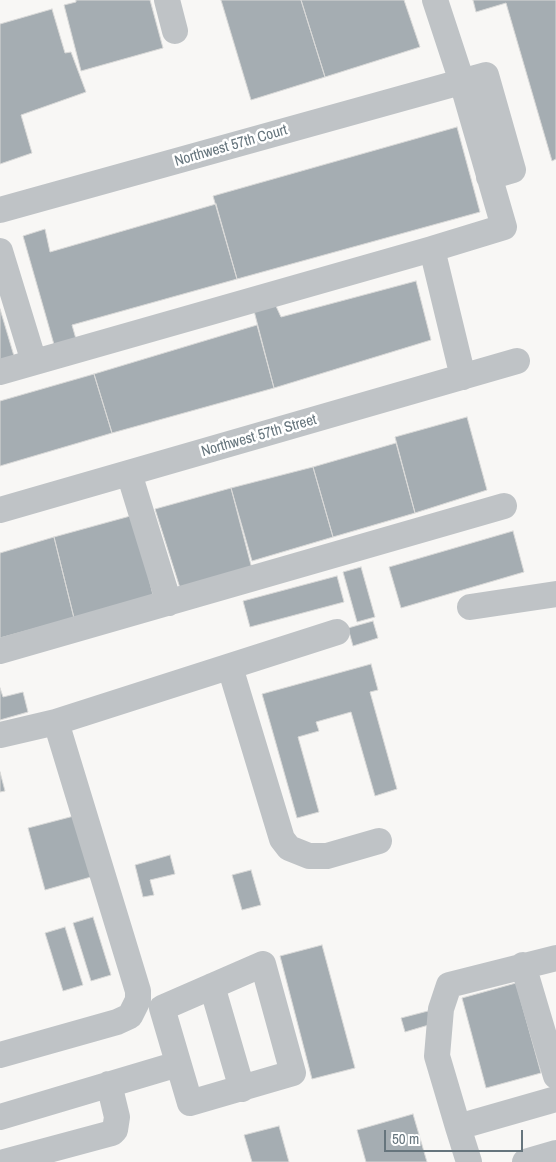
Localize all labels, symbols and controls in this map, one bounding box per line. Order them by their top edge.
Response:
street label: Northwest 57th Court [173,121,289,171]
street label: Northwest 57th Street [199,411,319,461]
scale bar [386,1120,525,1152]
text: 50 m [392,1128,419,1149]

